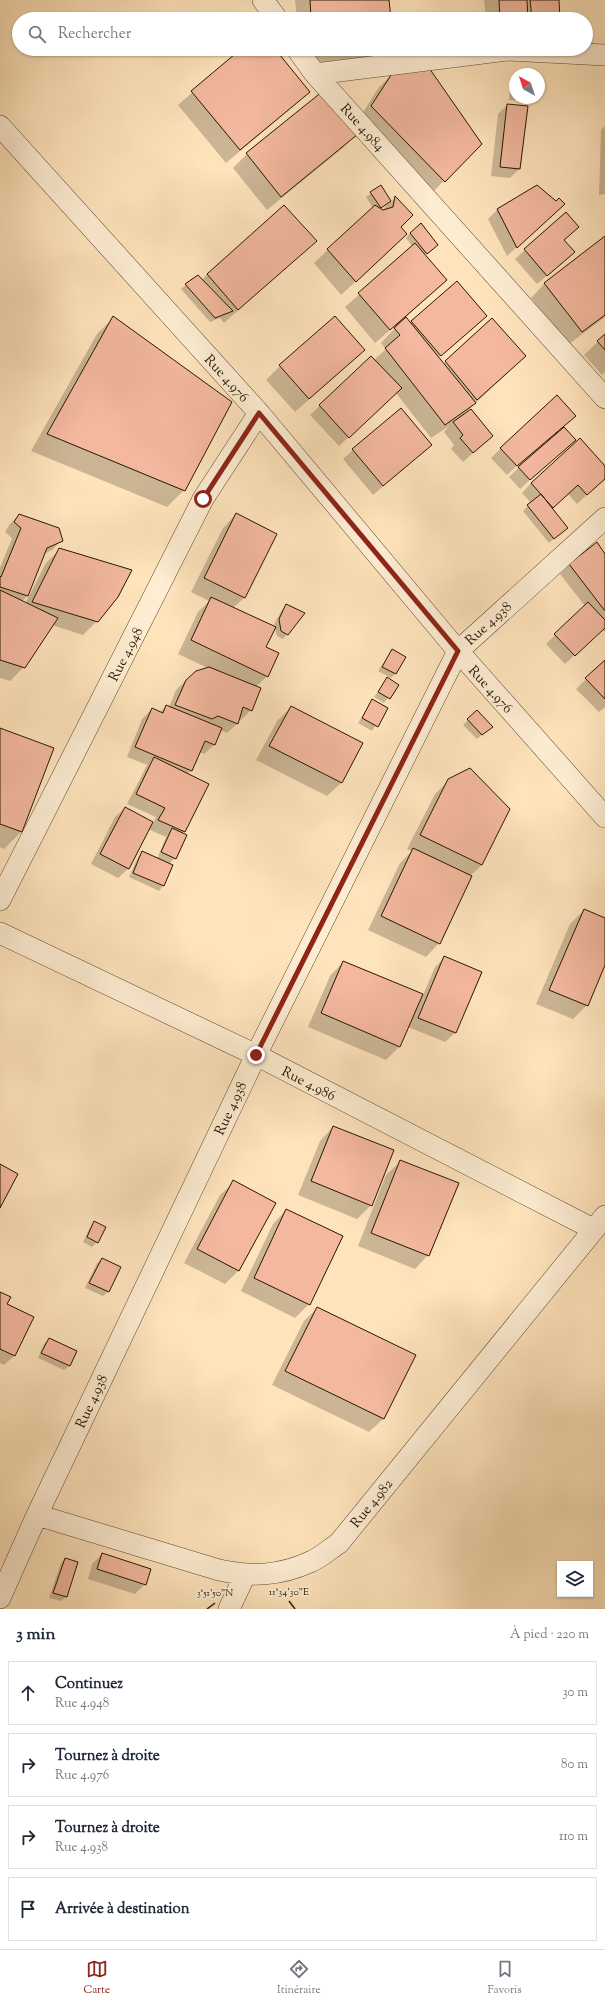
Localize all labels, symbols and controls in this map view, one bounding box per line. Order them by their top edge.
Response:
search box [12,12,593,56]
icon: search [26,23,48,45]
text: Rechercher [58,24,131,45]
north arrow [509,68,545,104]
street label: Rue 4.984 [335,100,388,157]
street label: Rue 4.976 [199,351,252,408]
route start [194,490,212,508]
street label: Rue 4.938 [461,598,517,651]
street label: Rue 4.948 [105,624,149,685]
street label: Rue 4.976 [463,662,516,719]
route end [247,1046,265,1064]
street label: Rue 4.986 [278,1063,339,1107]
street label: Rue 4.938 [211,1079,253,1139]
street label: Rue 4.938 [72,1372,114,1432]
street label: Rue 4.982 [347,1475,399,1533]
map controls [557,1561,593,1597]
button: layers [557,1561,593,1597]
text: 11°34'30"E [269,1585,309,1600]
text: 3°51'50"N [197,1586,233,1601]
text: 3 min [16,1623,55,1647]
text: À pied · 220 m [510,1626,589,1644]
text: Continuez [55,1674,123,1695]
icon: ahead [17,1682,39,1704]
text: 30 m [562,1684,588,1702]
text: Rue 4.948 [55,1695,109,1713]
text: Tournez à droite [55,1746,160,1767]
icon: right [17,1754,39,1776]
text: 80 m [561,1756,588,1774]
text: Rue 4.976 [55,1767,109,1785]
text: Tournez à droite [55,1818,160,1839]
icon: right [17,1826,39,1848]
text: 110 m [559,1828,588,1846]
text: Rue 4.938 [55,1839,108,1857]
icon: arrive [17,1898,39,1920]
text: Arrivée à destination [55,1899,190,1920]
tab: Carte [83,1958,110,1998]
tab: Itinéraire [277,1958,321,1998]
tab: Favoris [488,1958,521,1998]

